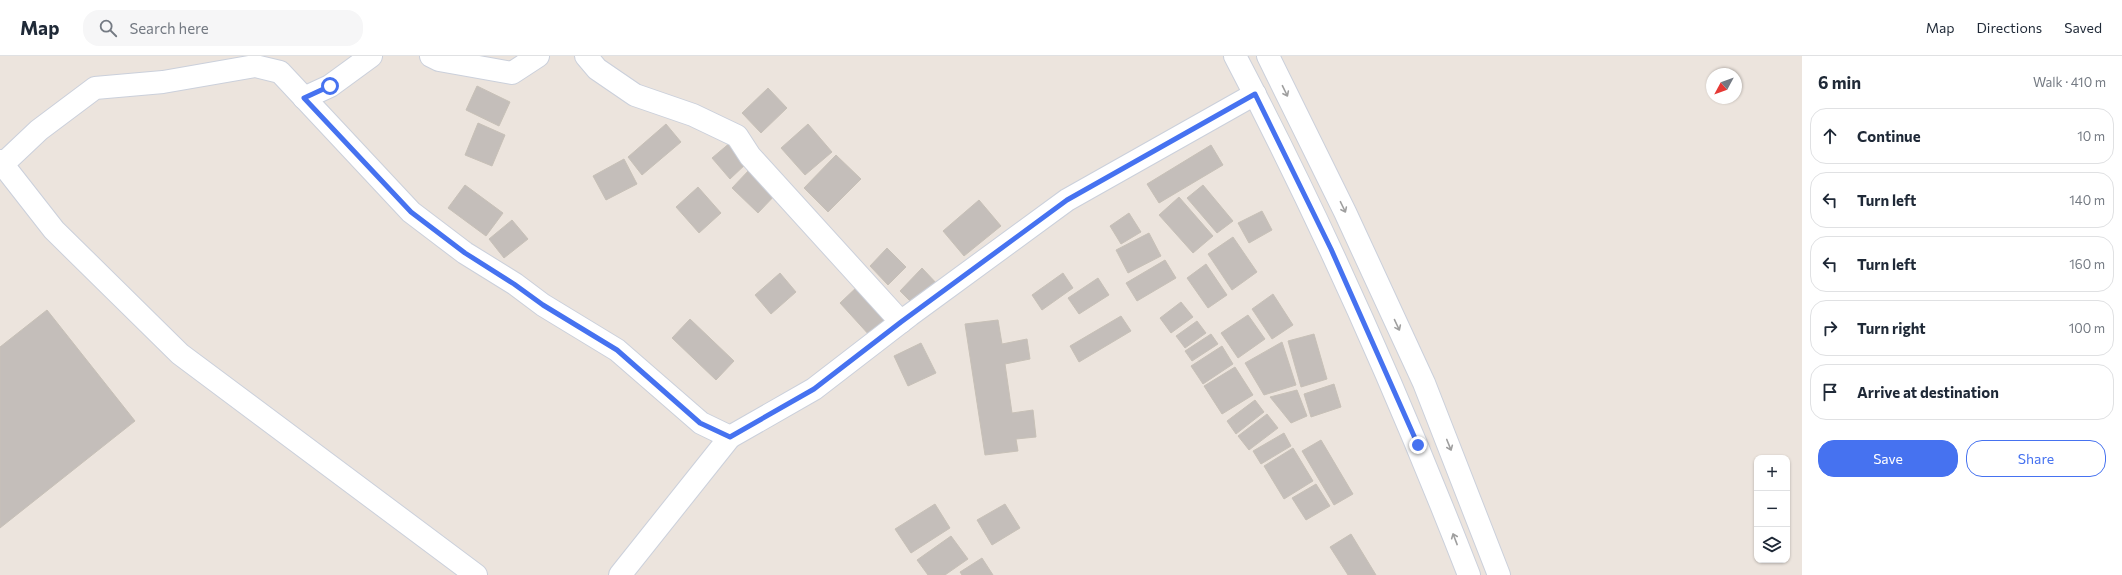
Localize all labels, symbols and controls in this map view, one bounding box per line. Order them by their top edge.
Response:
search box [83,10,363,46]
text: Map [20,16,59,39]
icon: search [97,17,119,39]
text: Search here [129,19,209,37]
text: Map [1926,19,1955,36]
text: Directions [1977,19,2042,36]
text: Saved [2064,19,2102,36]
north arrow [1706,68,1742,104]
text: 6 min [1818,72,1861,93]
text: Walk · 410 m [2033,74,2106,90]
route start [321,77,339,95]
one-way arrow [1282,85,1289,97]
icon: ahead [1819,125,1841,147]
text: Continue [1857,127,1921,145]
text: 10 m [2077,128,2105,144]
icon: left [1819,189,1841,211]
text: Turn left [1857,191,1916,209]
text: 140 m [2069,192,2105,208]
one-way arrow [1340,201,1347,213]
icon: left [1819,253,1841,275]
text: Turn left [1857,255,1916,273]
text: 160 m [2069,256,2105,272]
icon: right [1819,317,1841,339]
one-way arrow [1394,319,1401,331]
text: Turn right [1857,319,1926,337]
text: 100 m [2069,320,2105,336]
icon: arrive [1819,381,1841,403]
text: Arrive at destination [1857,383,1999,401]
route end [1409,436,1427,454]
one-way arrow [1445,438,1453,450]
button: Save [1818,440,1958,477]
button: Share [1966,440,2106,477]
map controls [1754,455,1790,563]
button: + [1754,455,1790,491]
button: − [1754,491,1790,527]
button: layers [1754,527,1790,563]
one-way arrow [1450,533,1458,545]

